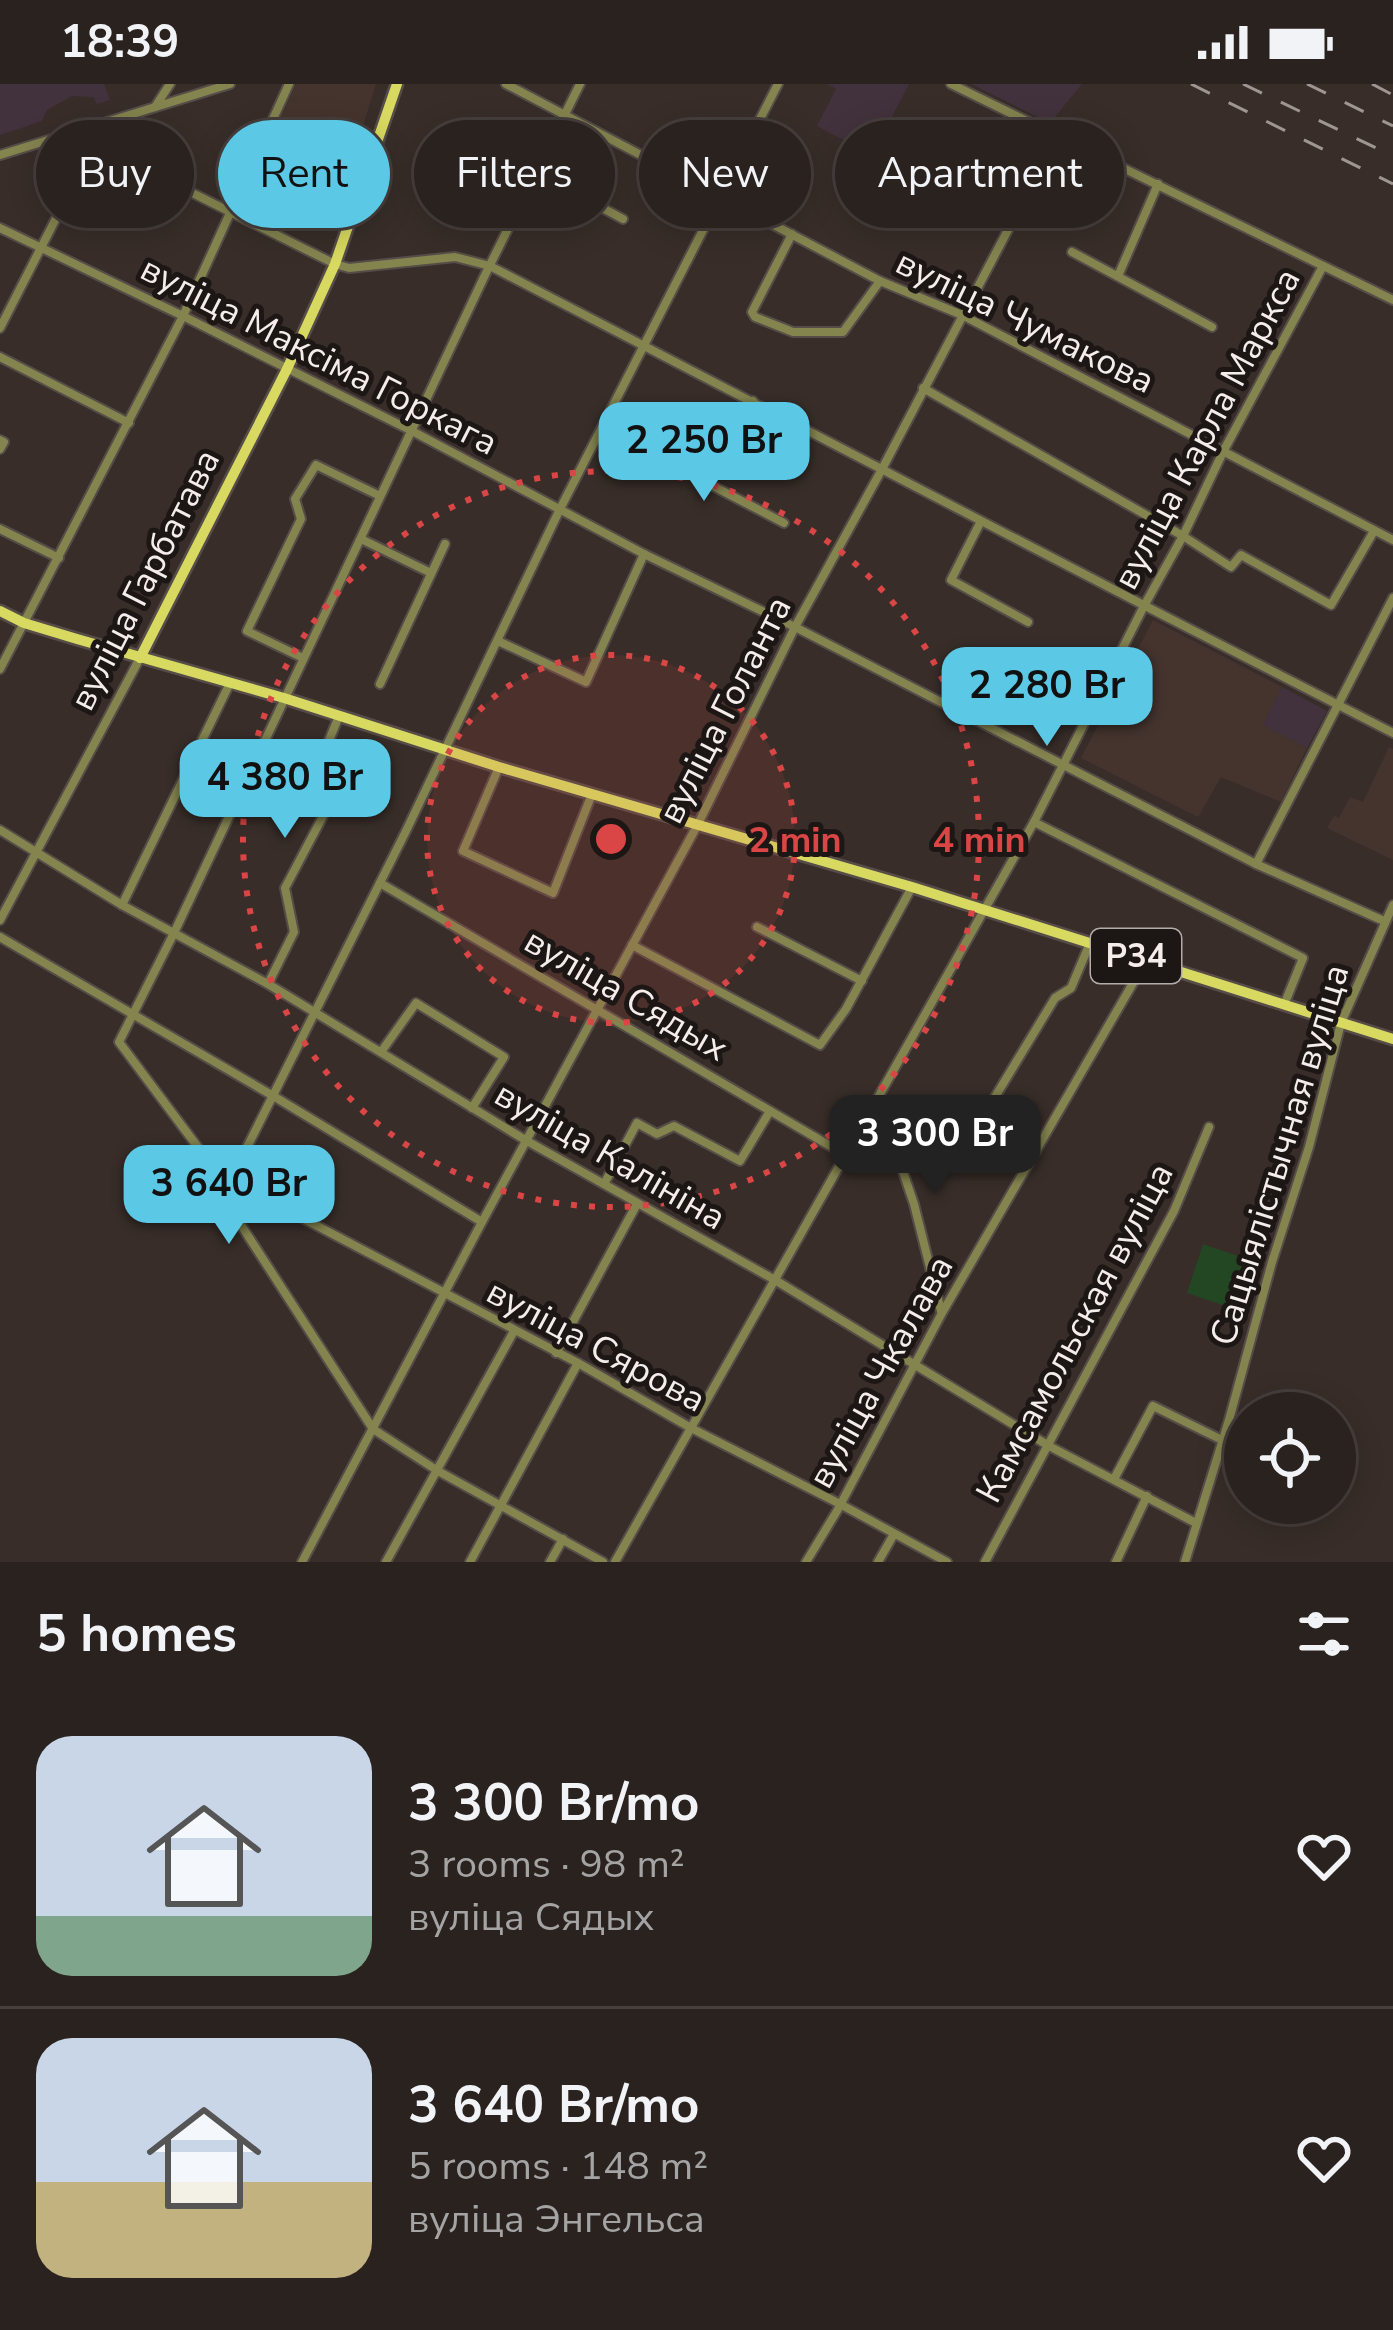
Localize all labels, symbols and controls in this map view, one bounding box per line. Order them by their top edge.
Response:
text: 18:39 [60,12,179,73]
chip: Buy [36,120,194,228]
chip: Rent [218,120,390,228]
chip: Filters [414,120,615,228]
chip: New [639,120,811,228]
chip: Apartment [835,120,1124,228]
street label: вуліца Чумакова [888,238,1162,406]
street label: вуліца Максіма Горкага [132,245,506,467]
street label: вуліца Карла Маркса [1102,260,1312,598]
pin: 2 250 Br [580,402,828,504]
text: 2 250 Br [626,414,782,467]
street label: вуліца Гарбатава [58,441,232,719]
street label: вуліца Голанта [647,588,803,832]
pin: 2 280 Br [923,647,1171,749]
text: 2 280 Br [969,659,1125,712]
pin: 4 380 Br [161,739,409,841]
text: 4 380 Br [207,751,363,804]
text: 2 min [748,816,842,865]
text: 4 min [932,816,1026,865]
centre of rings [590,818,632,860]
street label: вуліца Сядых [515,917,737,1073]
road number: Р34 [1091,929,1181,983]
street label: Сацыялістычная вуліца [1199,958,1361,1352]
street label: вуліца Калініна [485,1070,735,1242]
pin: 3 300 Br [811,1095,1059,1197]
text: 3 300 Br [857,1107,1013,1160]
pin: 3 640 Br [105,1145,353,1247]
street label: Камсамольская вуліца [965,1155,1185,1511]
text: 3 640 Br [151,1157,307,1210]
street label: вуліца Чкалава [797,1247,965,1497]
street label: вуліца Сярова [478,1268,714,1424]
map controls [1224,1392,1356,1524]
button: locate [1224,1392,1356,1524]
text: 5 homes [36,1599,237,1669]
icon: filters [1291,1601,1357,1667]
text: 3 300 Br/mo [408,1768,699,1838]
icon: home [132,1784,276,1928]
icon: heart [1291,1823,1357,1889]
text: 3 rooms · 98 m² [408,1838,685,1891]
text: вуліца Сядых [408,1891,654,1944]
text: 3 640 Br/mo [408,2070,699,2140]
icon: home [132,2086,276,2230]
icon: heart [1291,2125,1357,2191]
text: 5 rooms · 148 m² [408,2140,708,2193]
text: вуліца Энгельса [408,2193,705,2246]

